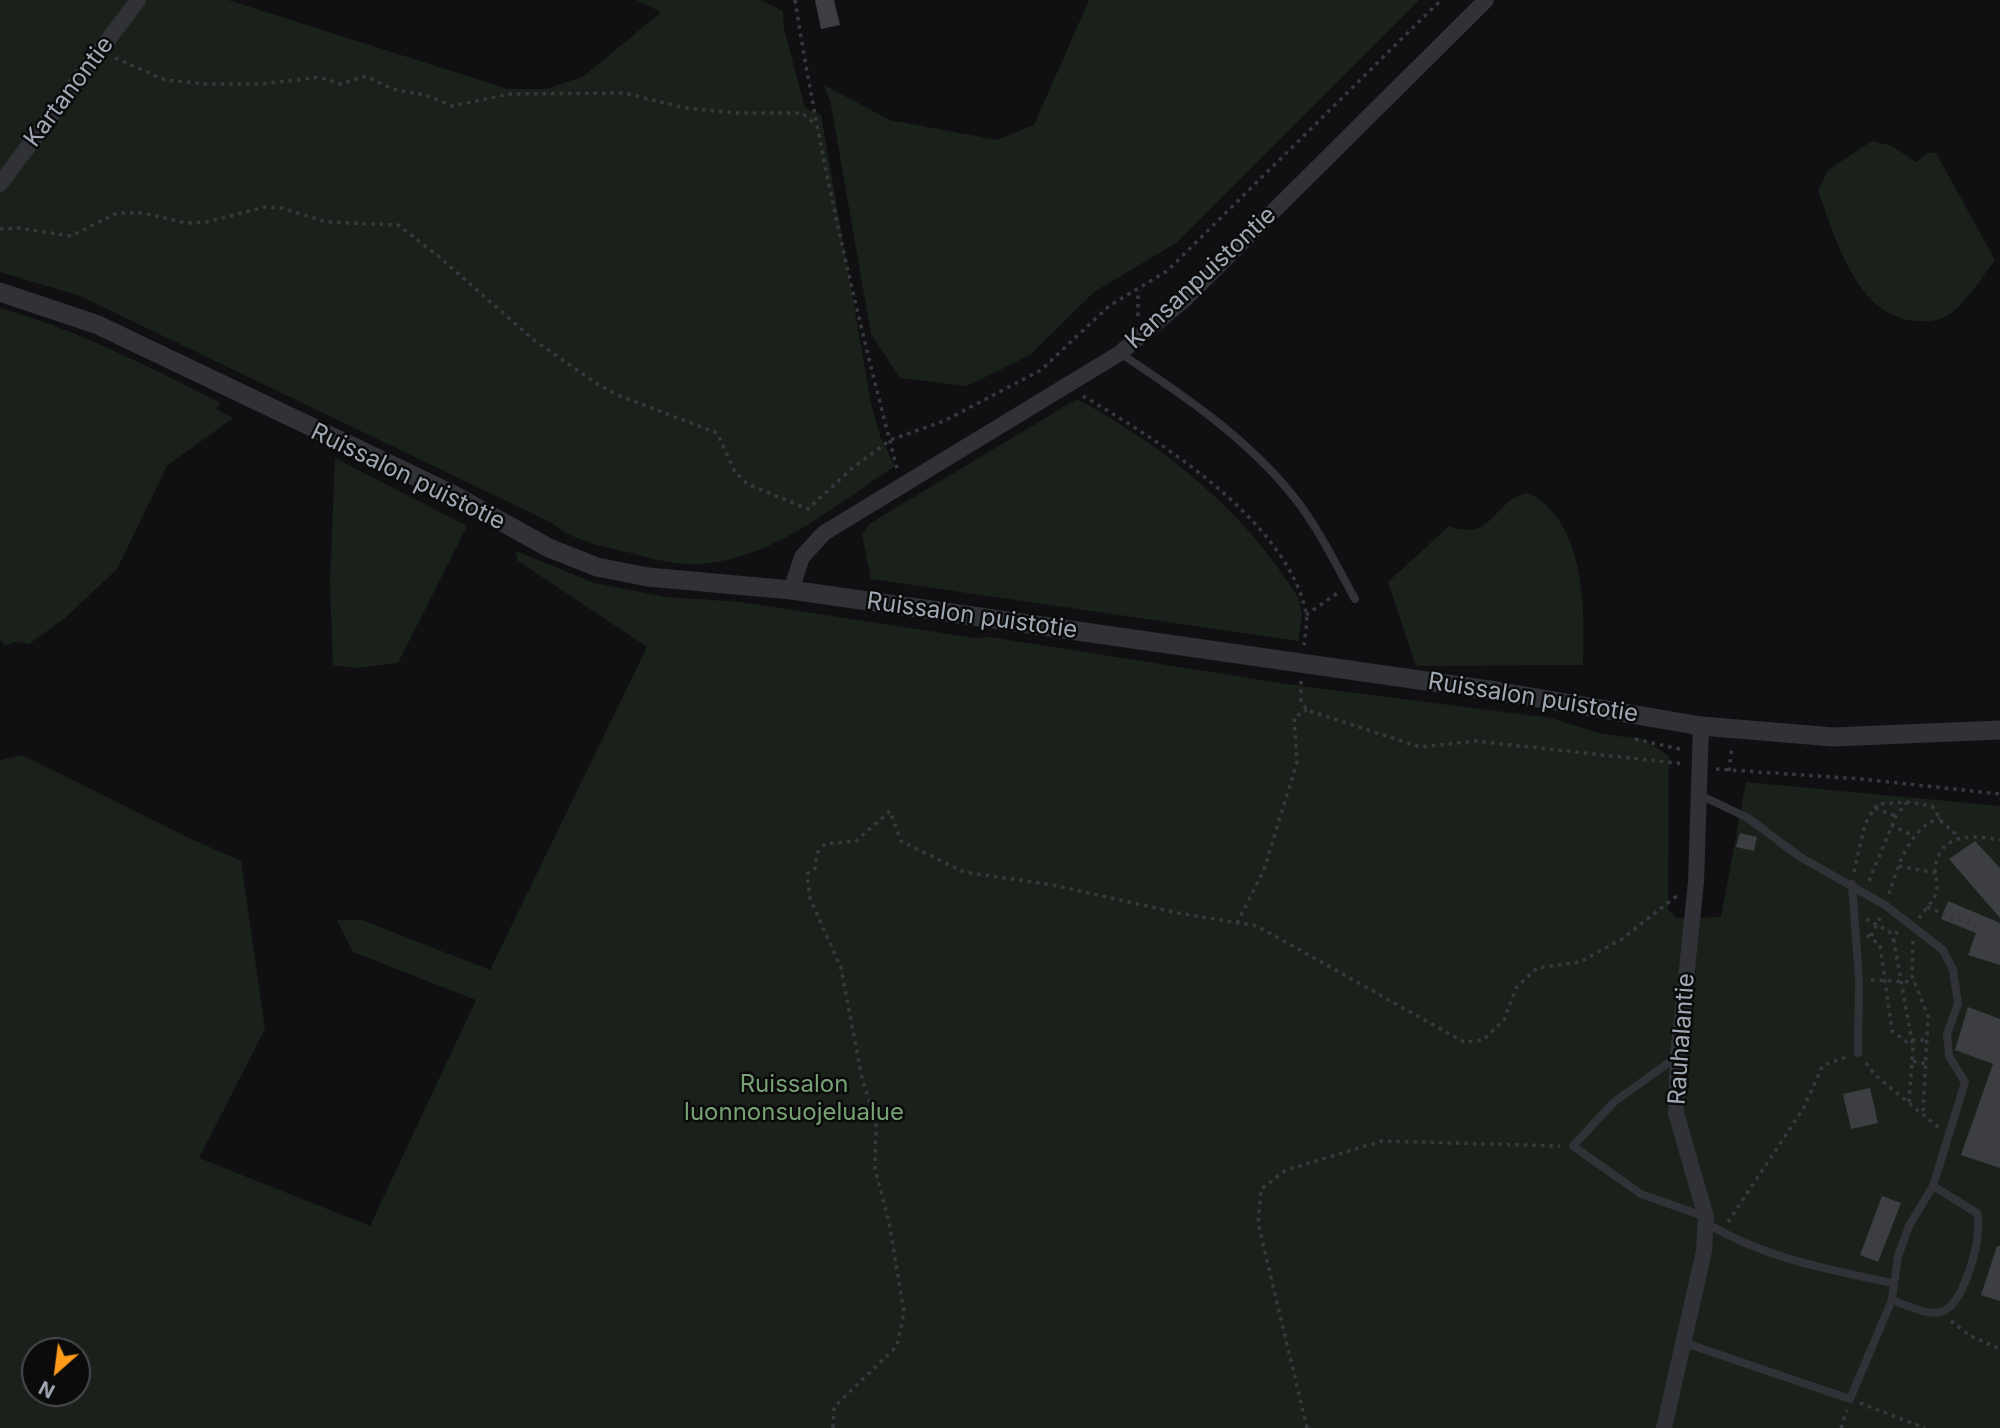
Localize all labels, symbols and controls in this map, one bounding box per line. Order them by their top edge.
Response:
street label: Kartanontie [18,31,120,153]
street label: Kansanpuistontie [1120,201,1282,355]
street label: Ruissalon puistotie [306,417,510,537]
street label: Ruissalon puistotie [865,587,1079,645]
street label: Ruissalon puistotie [1426,667,1640,729]
street label: Rauhalantie [1663,972,1701,1106]
park label: Ruissalon luonnonsuojelualue [684,1071,904,1127]
north arrow [21,1337,91,1407]
text: N [35,1376,59,1403]

